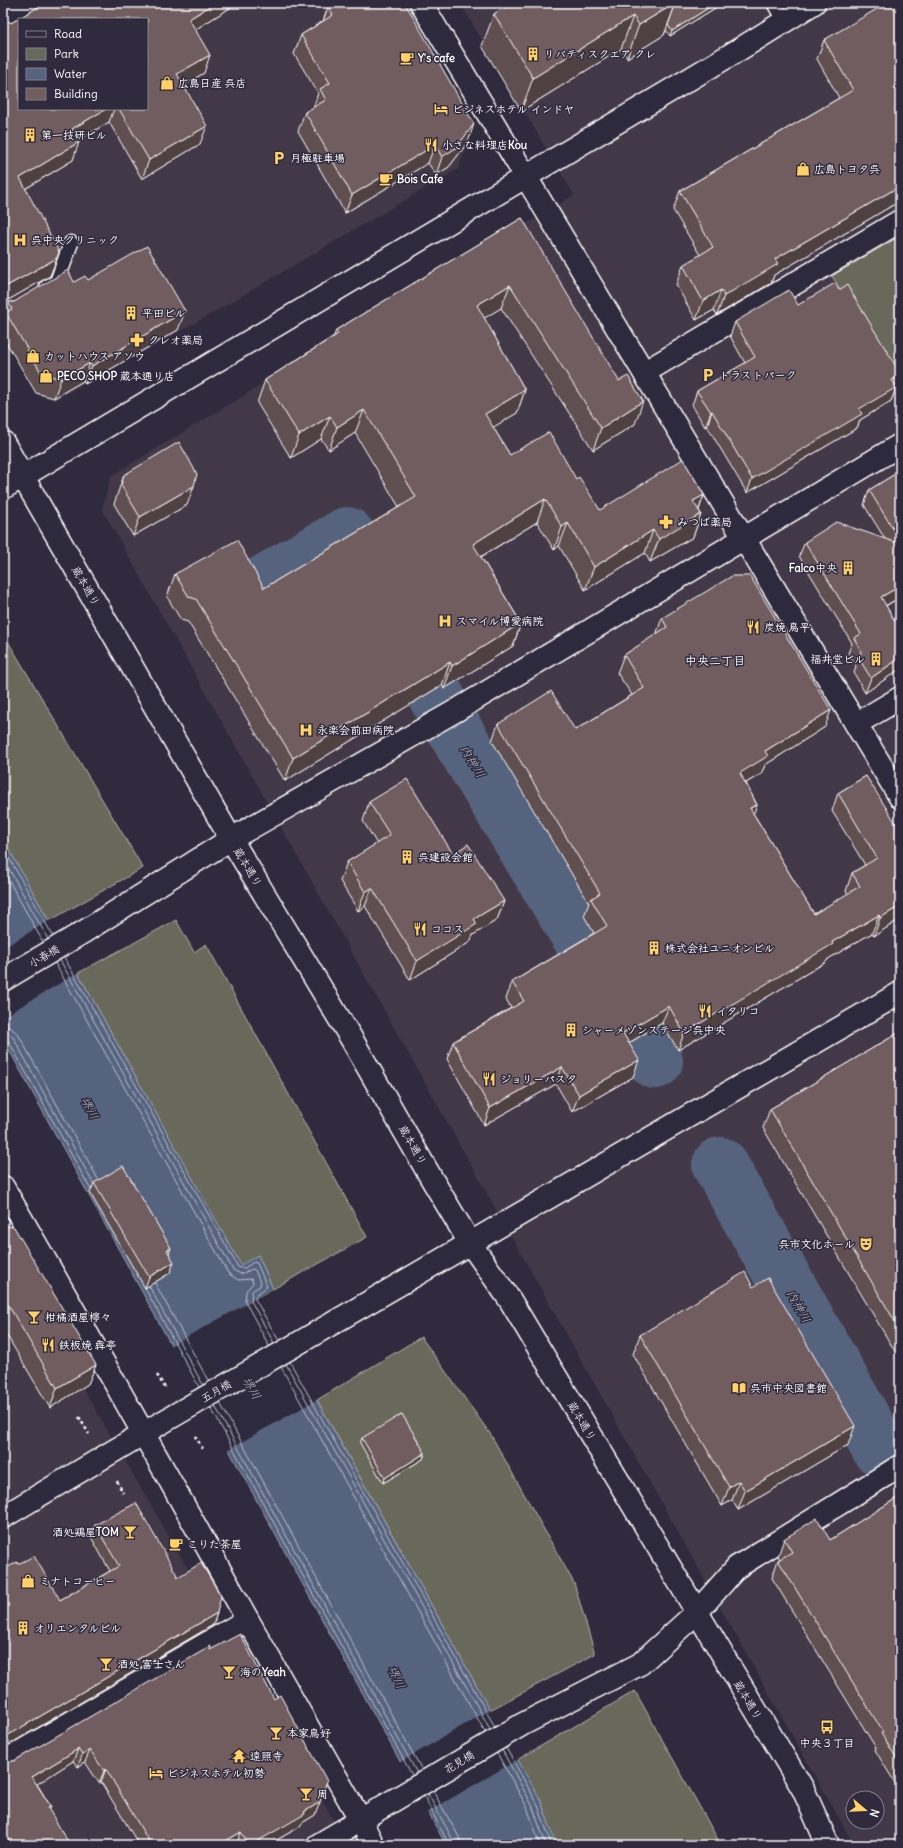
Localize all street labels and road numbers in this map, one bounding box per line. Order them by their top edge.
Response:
street label: 蔵本通り [69,563,103,609]
street label: 蔵本通り [231,845,265,889]
street label: 小春橋 [26,942,62,970]
street label: 蔵本通り [396,1122,430,1168]
street label: 五月橋 [198,1377,234,1405]
street label: 蔵本通り [565,1399,599,1443]
street label: 蔵本通り [731,1678,765,1722]
street label: 花見橋 [441,1748,477,1776]

